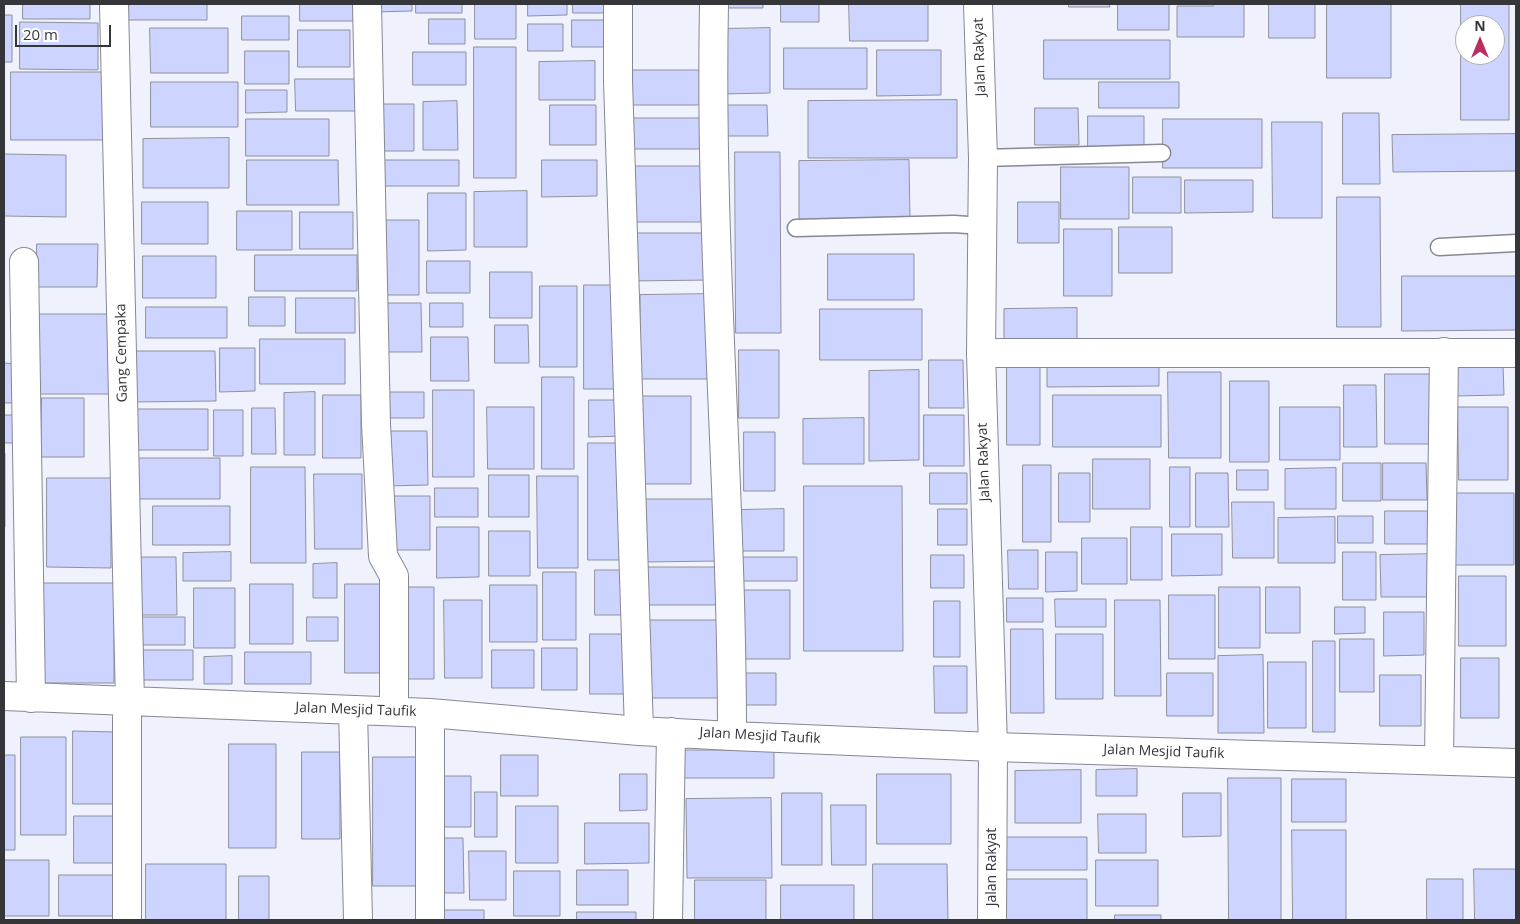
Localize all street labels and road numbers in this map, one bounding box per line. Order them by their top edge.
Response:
street label: Jalan Rakyat [970,17,990,97]
street label: Gang Cempaka [113,303,131,403]
street label: Jalan Rakyat [974,422,994,502]
street label: Jalan Mesjid Taufik [295,699,417,721]
street label: Jalan Mesjid Taufik [699,724,821,748]
street label: Jalan Mesjid Taufik [1103,741,1225,763]
street label: Jalan Rakyat [984,828,1000,906]

